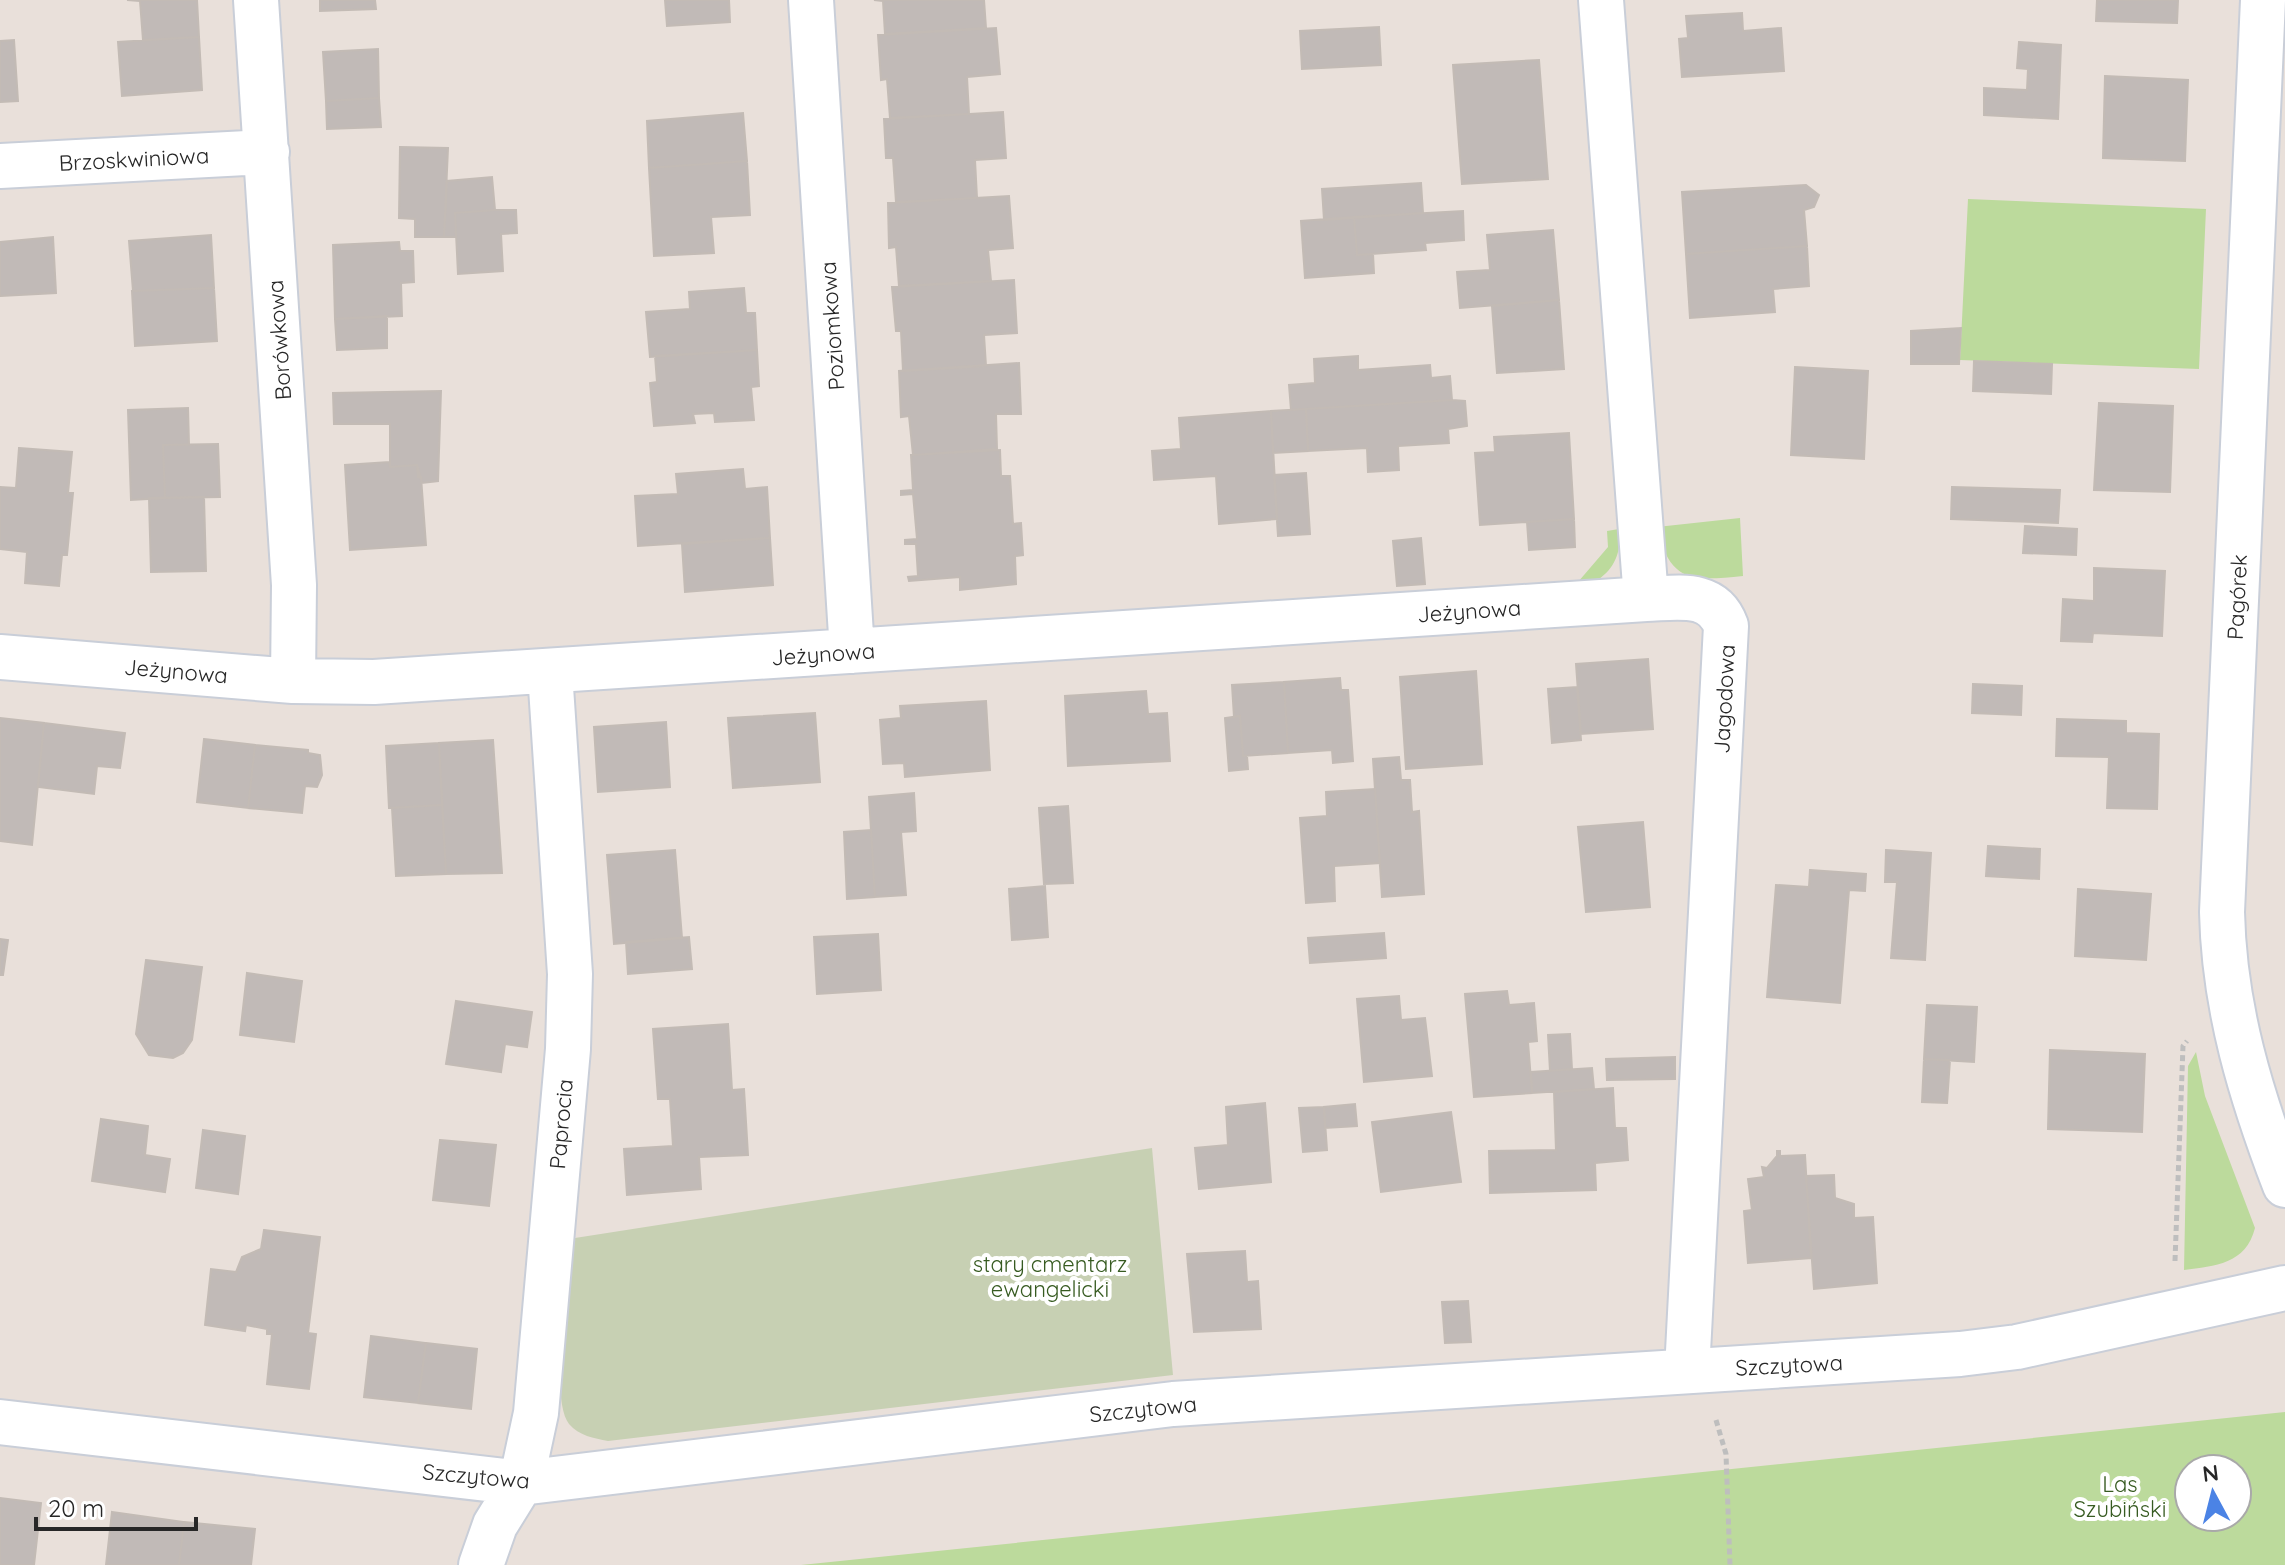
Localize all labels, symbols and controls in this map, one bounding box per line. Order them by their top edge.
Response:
street label: Brzoskwiniowa [58,141,210,177]
street label: Poziomkowa [814,261,850,391]
street label: Borówkowa [261,279,297,401]
street label: Pagórek [2221,554,2253,640]
street label: Jeżynowa [1416,593,1522,629]
street label: Jeżynowa [770,636,876,672]
street label: Jagodowa [1707,644,1741,754]
street label: Jeżynowa [123,653,229,689]
street label: Paprocia [543,1078,579,1170]
park label: stary cmentarz ewangelicki [973,1250,1127,1303]
street label: Szczytowa [1734,1348,1844,1382]
street label: Szczytowa [1088,1389,1198,1429]
north arrow [2173,1453,2253,1533]
street label: Szczytowa [421,1457,531,1495]
text: N [2201,1458,2220,1488]
park label: Las Szubiński [2074,1470,2166,1523]
scale bar [36,1481,196,1531]
text: 20 m [48,1493,104,1523]

